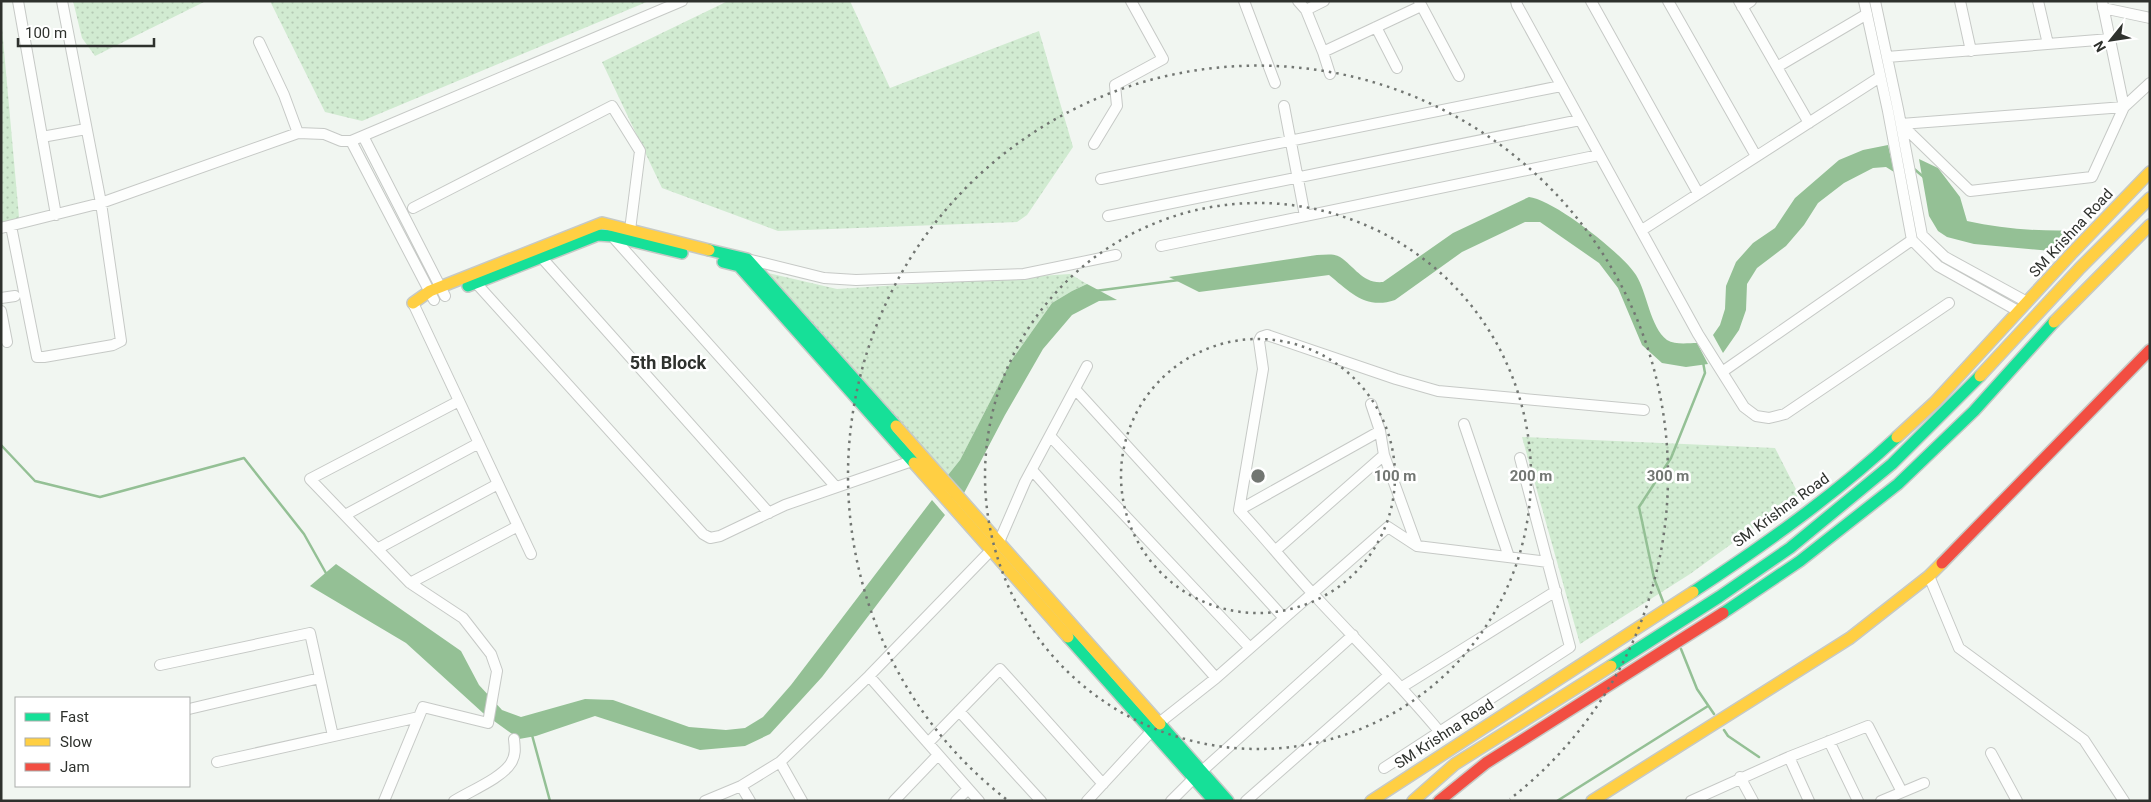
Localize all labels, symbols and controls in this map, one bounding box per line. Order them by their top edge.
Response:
scale bar [18,15,154,47]
north arrow [2086,15,2136,65]
text: 100 m [25,24,67,42]
text: N [2090,38,2109,55]
street label: SM Krishna Road [2025,185,2117,281]
district label: 5th Block [630,352,707,373]
centre of rings [1249,467,1267,485]
text: 100 m [1374,467,1416,485]
text: 200 m [1510,467,1552,485]
text: 300 m [1647,467,1689,485]
street label: SM Krishna Road [1729,469,1833,551]
street label: SM Krishna Road [1391,695,1497,773]
legend [15,697,190,787]
text: Fast [60,708,89,726]
text: Slow [60,733,92,751]
text: Jam [60,758,90,776]

